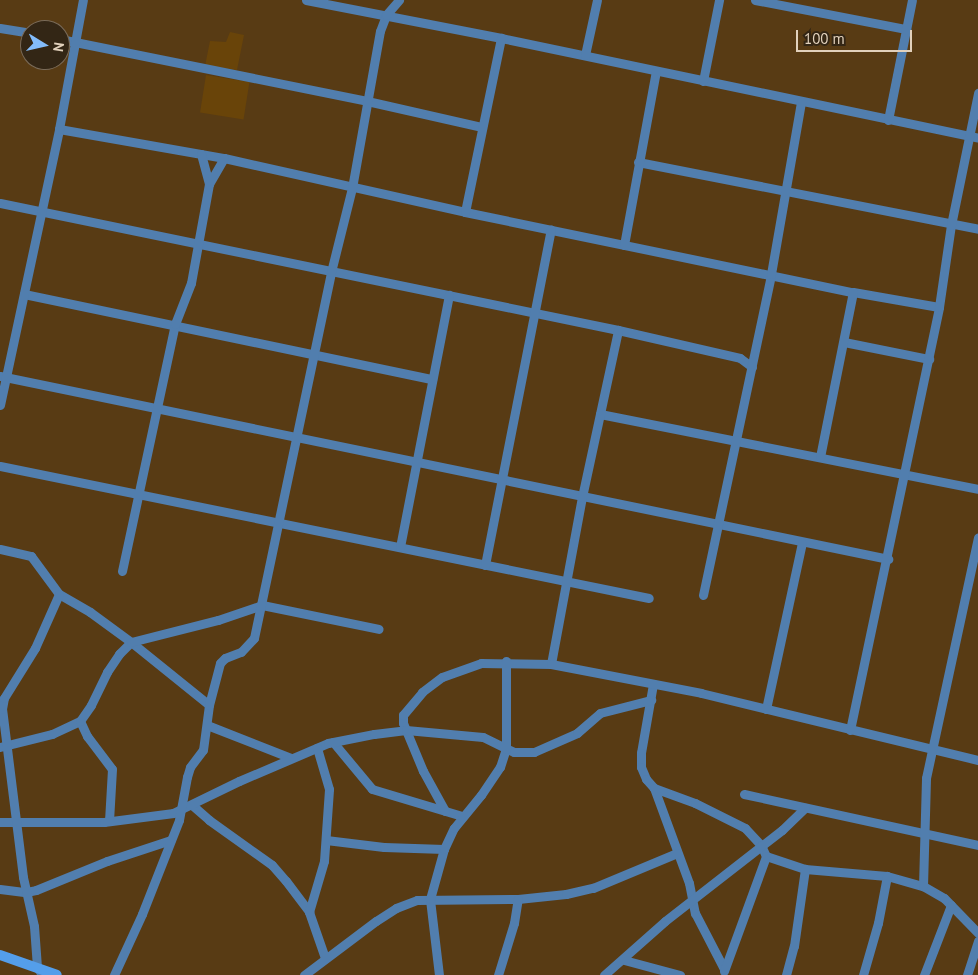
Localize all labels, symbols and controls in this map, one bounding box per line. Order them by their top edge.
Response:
north arrow [20,20,70,70]
scale bar [798,20,914,52]
text: 100 m [804,29,845,48]
text: N [49,41,68,53]

